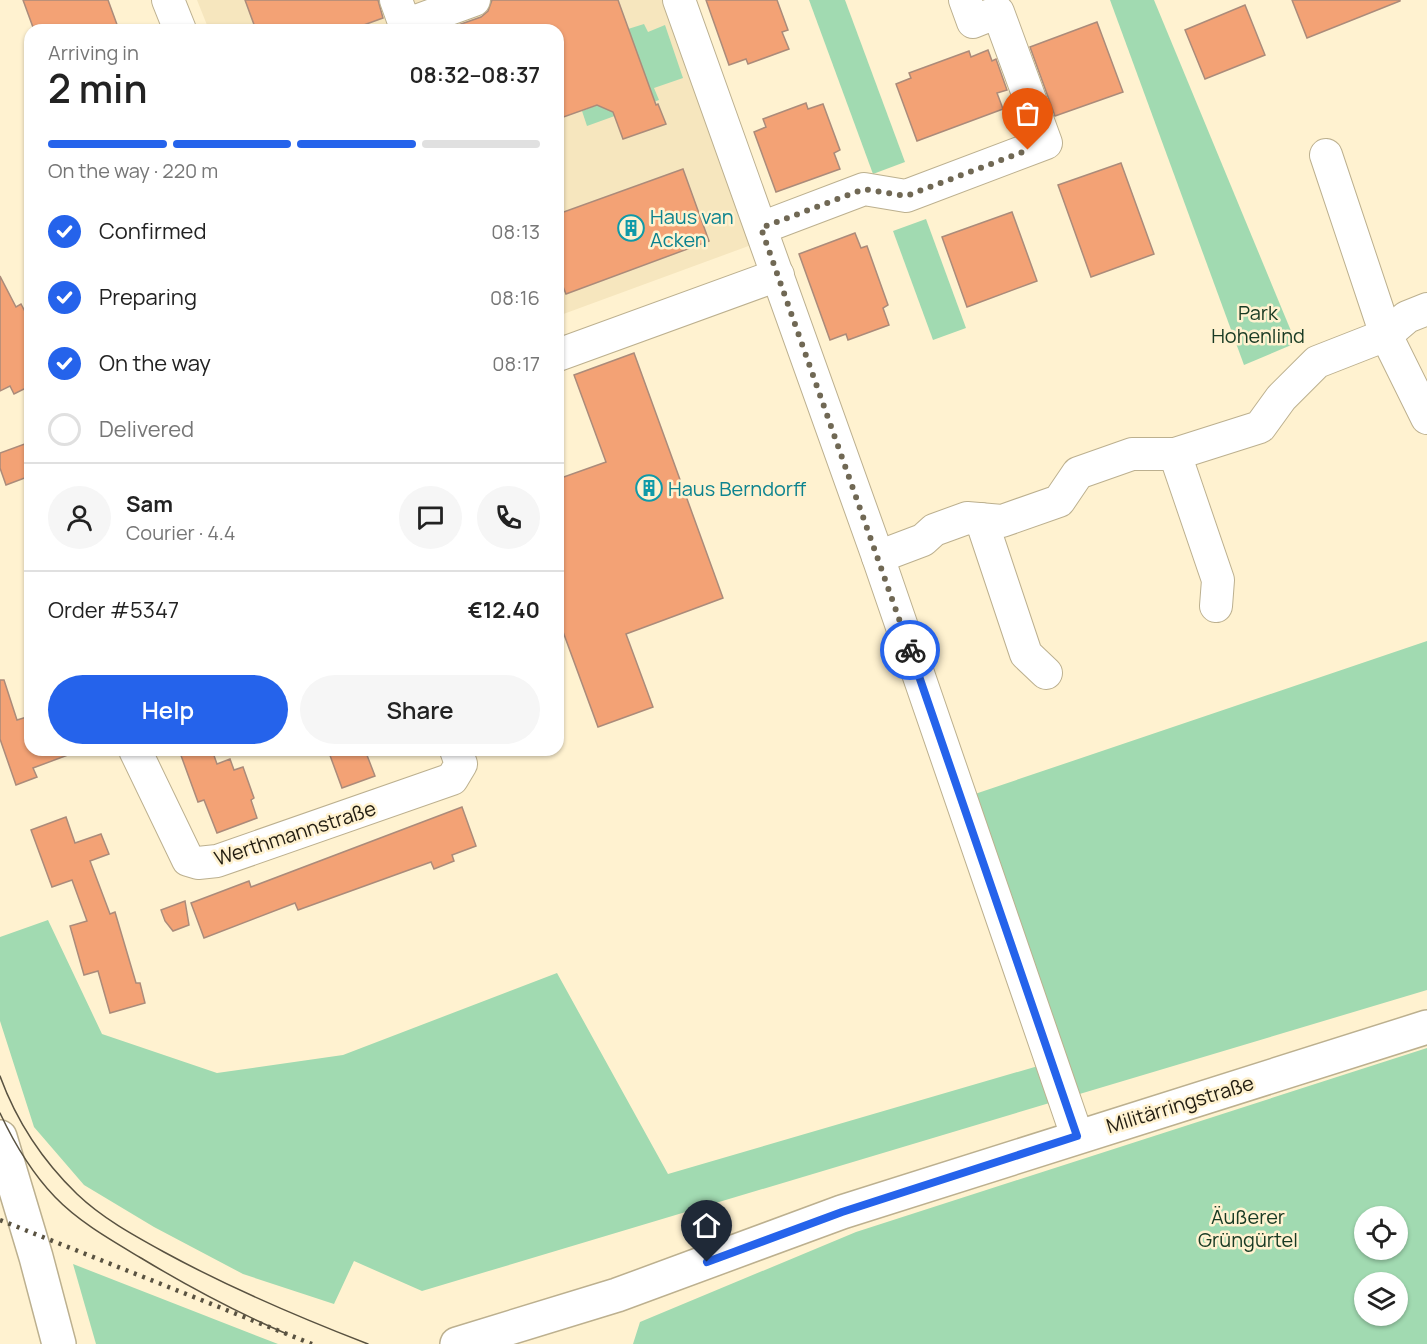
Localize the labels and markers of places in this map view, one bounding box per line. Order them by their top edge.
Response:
pin [1002,88,1053,150]
place label: Haus van Acken [650,203,734,253]
building icon: Haus van Acken [616,213,646,243]
building icon: Haus Berndorff [634,473,664,503]
place label: Haus Berndorff [668,475,807,502]
pin [681,1200,732,1262]

